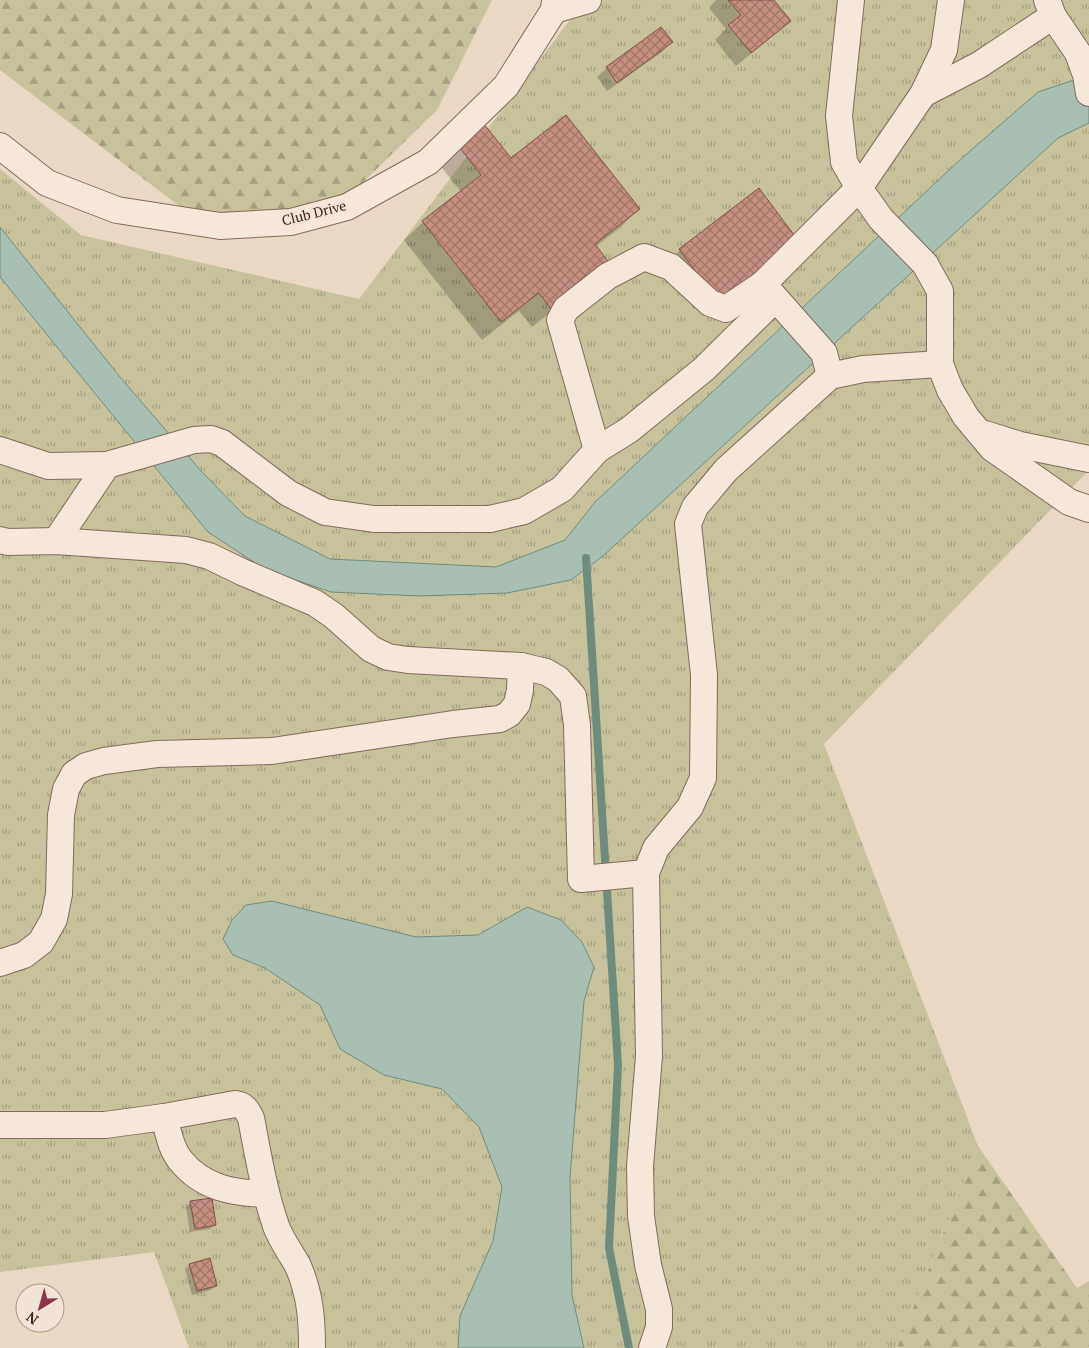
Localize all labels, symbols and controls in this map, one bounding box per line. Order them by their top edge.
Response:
street label: Club Drive [280,195,348,230]
north arrow [15,1283,65,1333]
text: N [22,1308,42,1330]

